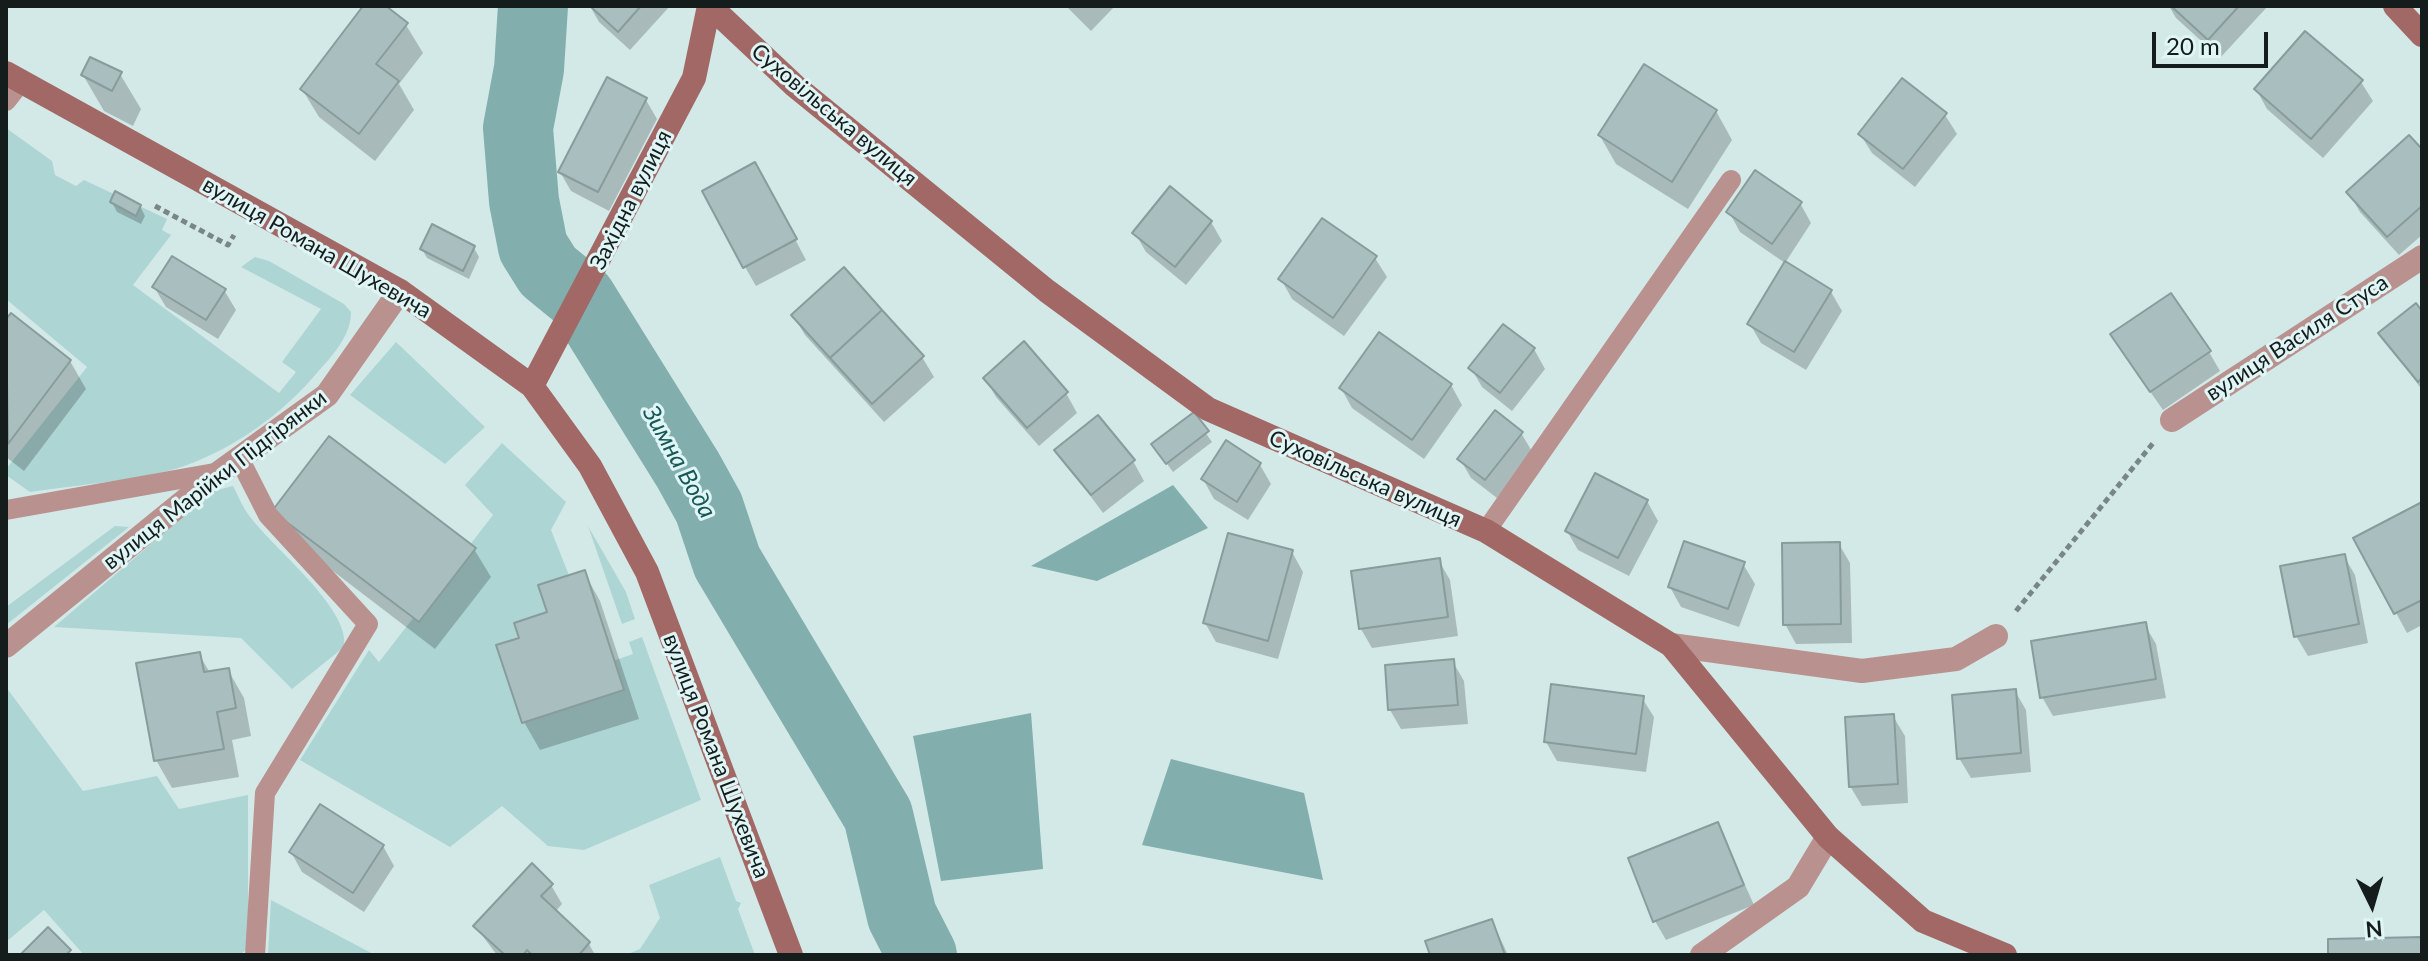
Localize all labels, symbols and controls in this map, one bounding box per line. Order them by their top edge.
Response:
scale bar [2156,16,2272,66]
text: 20 m [2166,31,2220,60]
street label: Суховільська вулиця [746,38,922,192]
street label: Західна вулиця [585,126,677,274]
street label: вулиця Романа Шухевича [198,172,436,324]
street label: вулиця Василя Стуса [2201,269,2393,407]
street label: вулиця Марійки Підгірянки [98,385,332,575]
water label: Зимна Вода [636,401,722,523]
street label: Суховільська вулиця [1265,425,1465,533]
street label: вулиця Романа Шухевича [657,630,775,882]
north arrow [2332,865,2412,945]
text: N [2365,915,2384,944]

